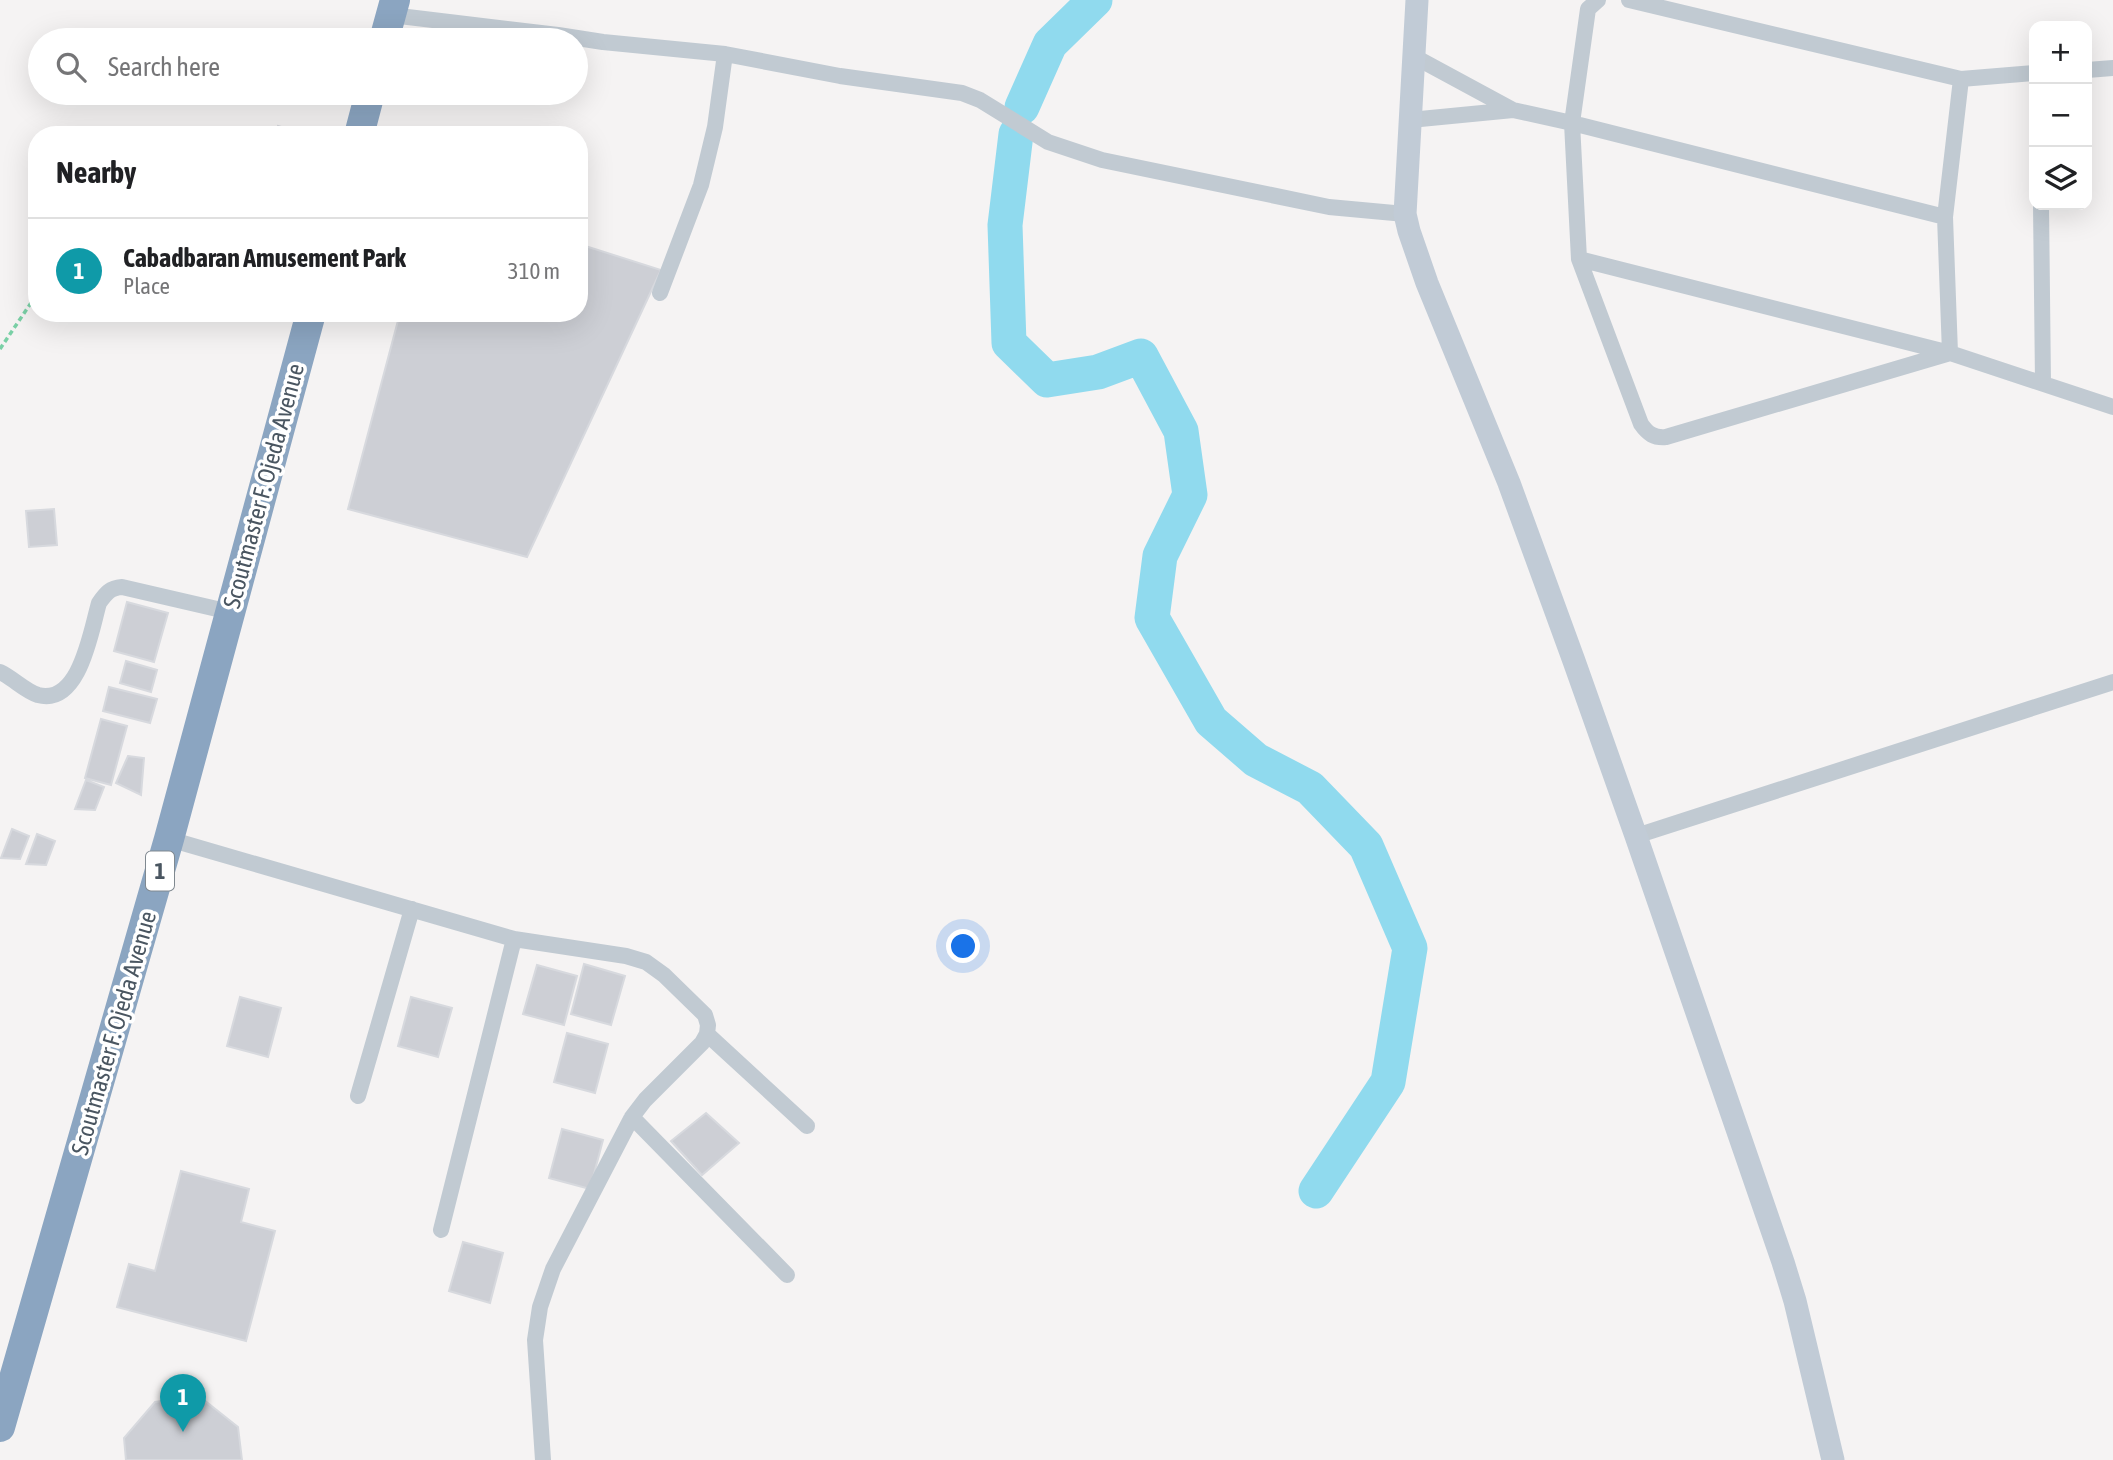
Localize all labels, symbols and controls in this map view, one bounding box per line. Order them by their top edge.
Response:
map controls [2029,21,2092,210]
button: + [2029,21,2092,84]
search box [28,28,588,105]
icon: search [52,48,90,86]
text: Search here [108,52,220,82]
button: − [2029,84,2092,147]
button: layers [2029,147,2092,210]
text: Nearby [56,155,136,189]
text: Cabadbaran Amusement Park [123,243,406,273]
text: 1 [74,258,84,284]
text: 310 m [508,258,560,284]
text: Place [123,273,170,299]
street label: Scoutmaster F. Ojeda Avenue [218,361,309,611]
road number: 1 [146,852,174,890]
street label: Scoutmaster F. Ojeda Avenue [66,908,161,1158]
your location [946,929,980,963]
pin: 1 [160,1374,206,1432]

